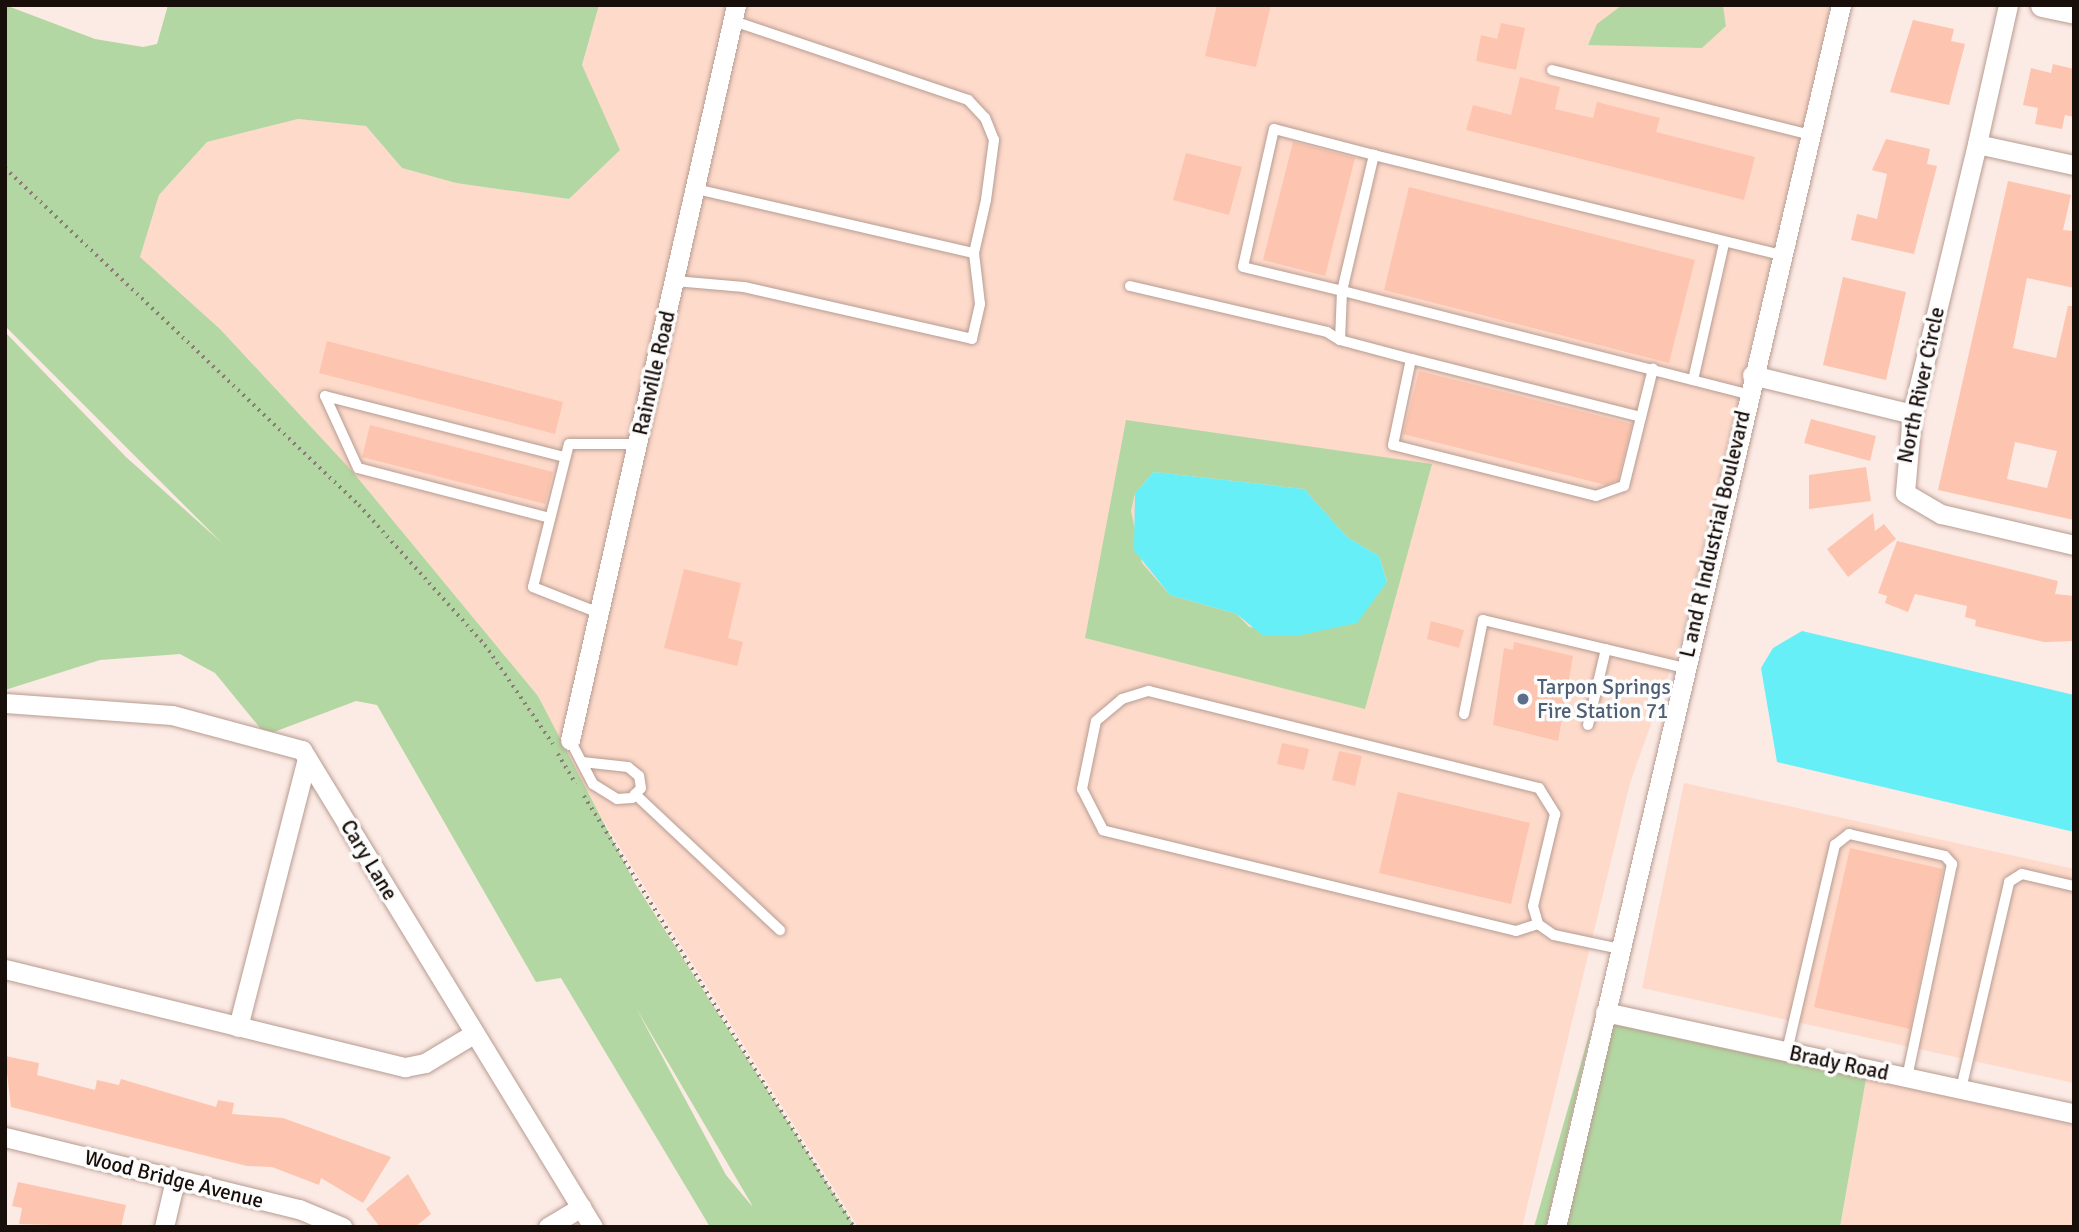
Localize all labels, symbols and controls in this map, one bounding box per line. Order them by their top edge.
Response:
street label: North River Circle [1892,305,1950,465]
street label: Rainville Road [627,308,681,438]
street label: L and R Industrial Boulevard [1674,408,1756,660]
place label: Tarpon Springs Fire Station 71 [1537,674,1671,724]
marker: Tarpon Springs Fire Station 71 [1515,691,1531,707]
street label: Cary Lane [335,815,403,905]
street label: Brady Road [1787,1040,1891,1086]
street label: Wood Bridge Avenue [82,1145,266,1213]

